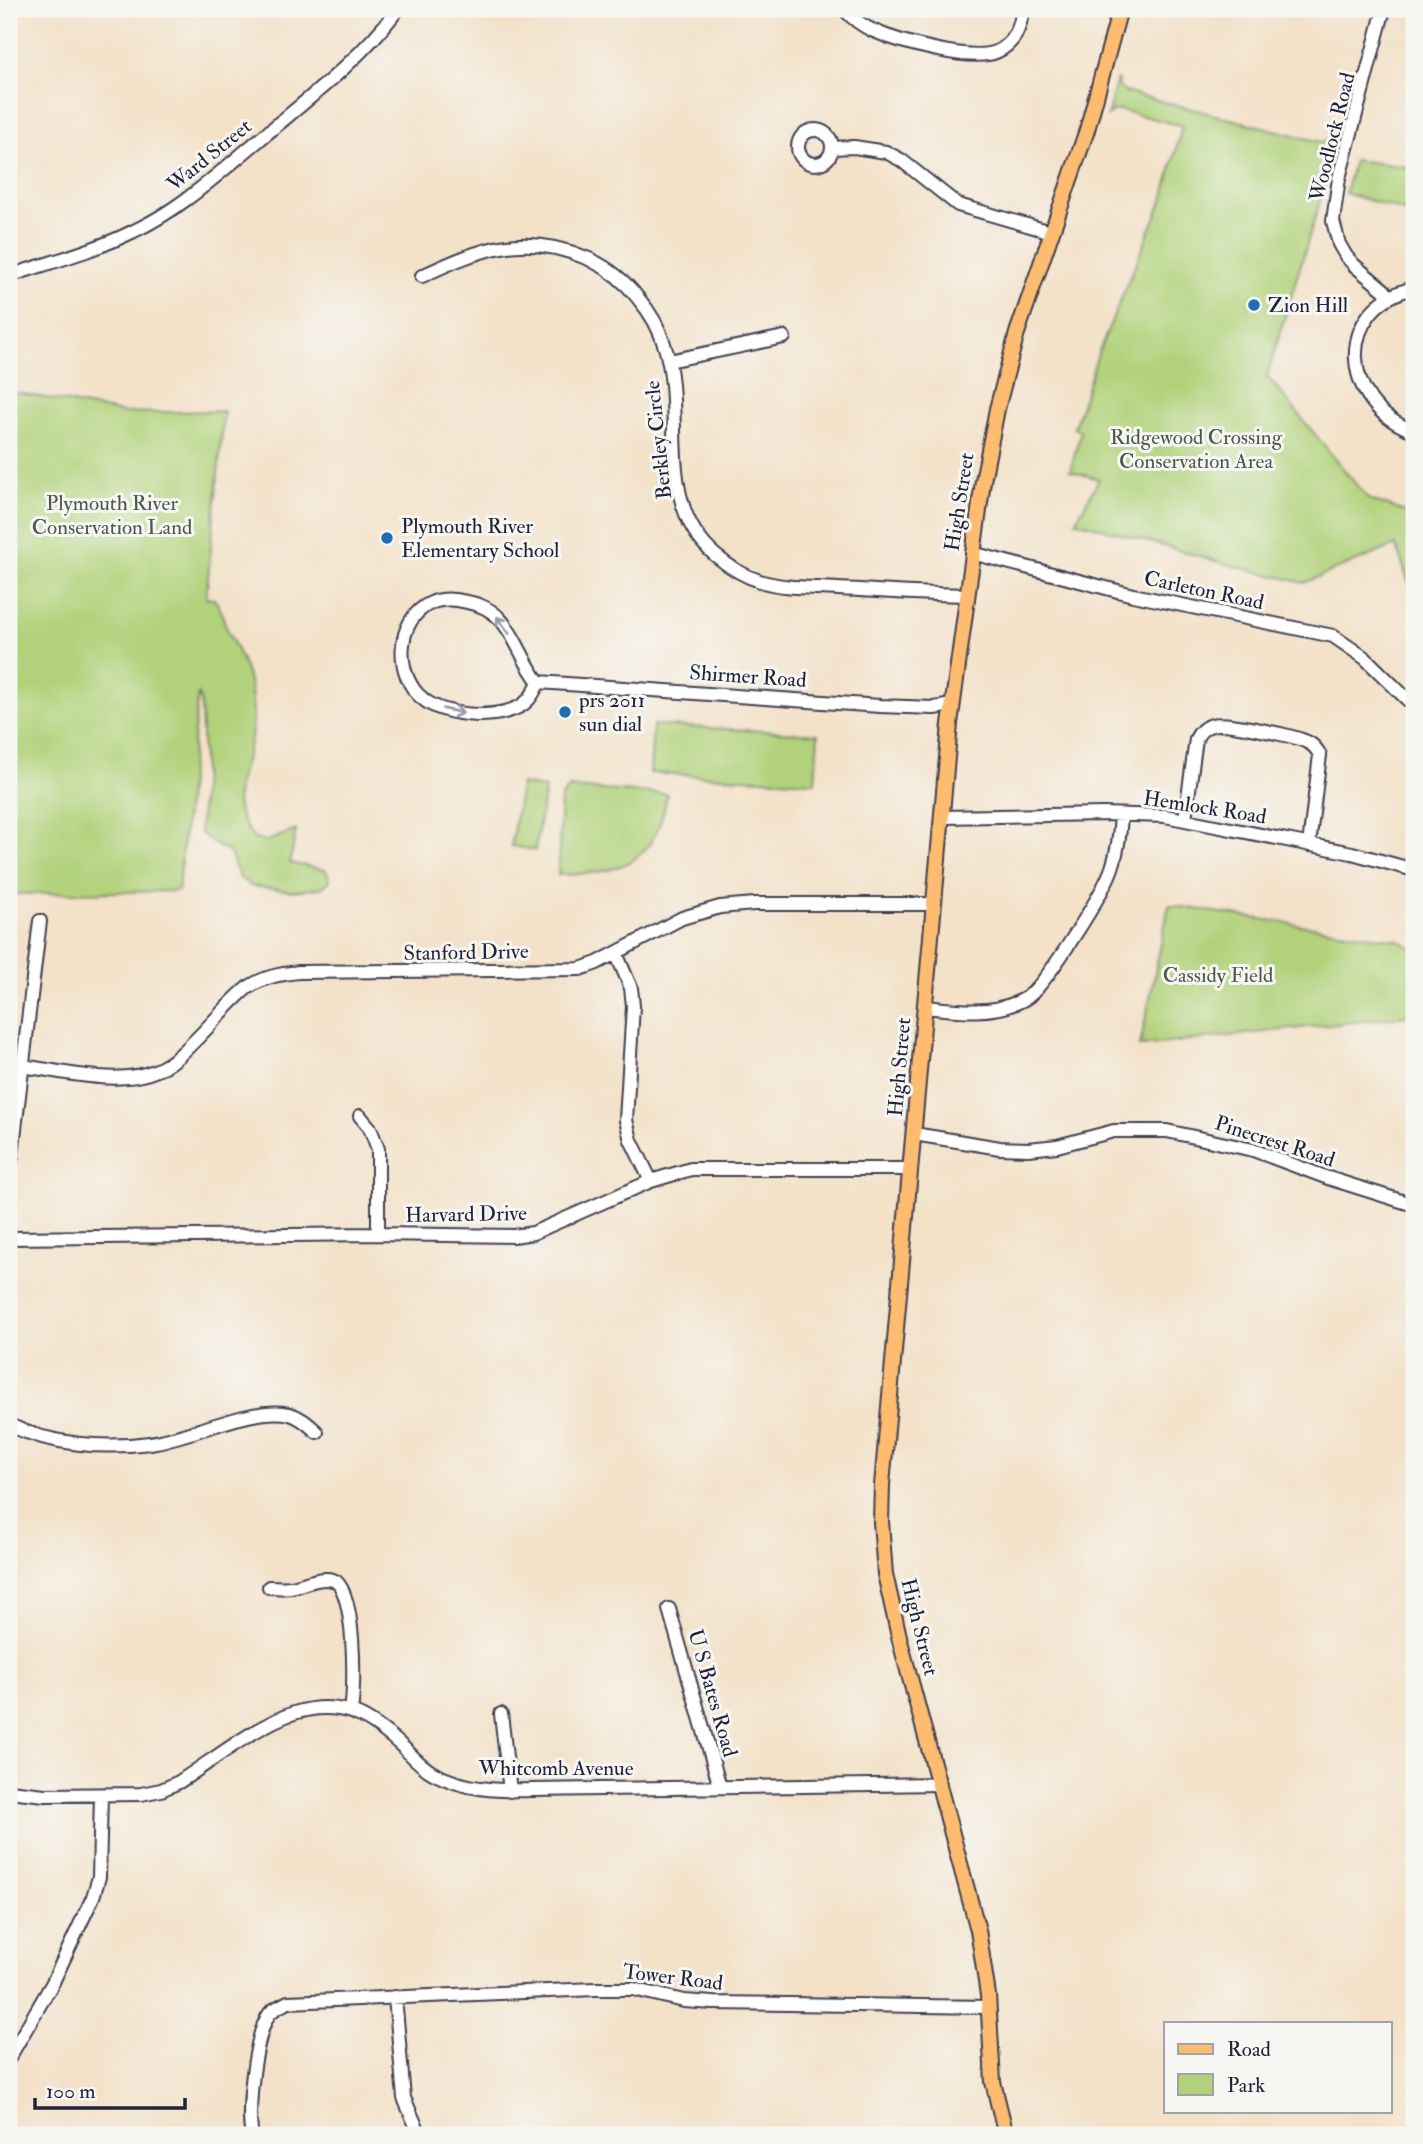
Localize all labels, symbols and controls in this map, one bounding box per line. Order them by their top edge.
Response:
street label: Woodlock Road [1303,69,1362,206]
street label: Ward Street [161,113,257,198]
place label: Zion Hill [1268,292,1349,319]
marker: Zion Hill [1246,297,1262,313]
street label: Berkley Circle [639,379,678,501]
park label: Ridgewood Crossing Conservation Area [1110,424,1283,475]
street label: High Street [938,451,981,553]
park label: Plymouth River Conservation Land [32,490,193,541]
place label: Plymouth River Elementary School [401,513,560,564]
marker: Plymouth River Elementary School [379,530,395,546]
street label: Carleton Road [1142,565,1267,616]
one-way arrow [496,616,510,635]
street label: Shirmer Road [689,659,808,694]
place label: prs 2011 sun dial [578,687,645,738]
marker: prs 2011 sun dial [557,704,573,720]
one-way arrow [441,705,464,719]
street label: Hemlock Road [1141,784,1269,831]
street label: Stanford Drive [403,938,529,967]
park label: Cassidy Field [1163,962,1274,989]
street label: High Street [882,1016,917,1118]
street label: Pinecrest Road [1211,1109,1339,1174]
street label: Harvard Drive [405,1200,527,1229]
street label: High Street [894,1576,945,1679]
street label: U S Bates Road [681,1626,744,1761]
street label: Whitcomb Avenue [477,1755,634,1782]
street label: Tower Road [621,1958,725,1997]
legend [1164,2022,1392,2112]
text: Road [1227,2036,1272,2063]
scale bar [35,2067,186,2111]
text: Park [1227,2072,1265,2099]
text: 100 m [46,2078,96,2105]

